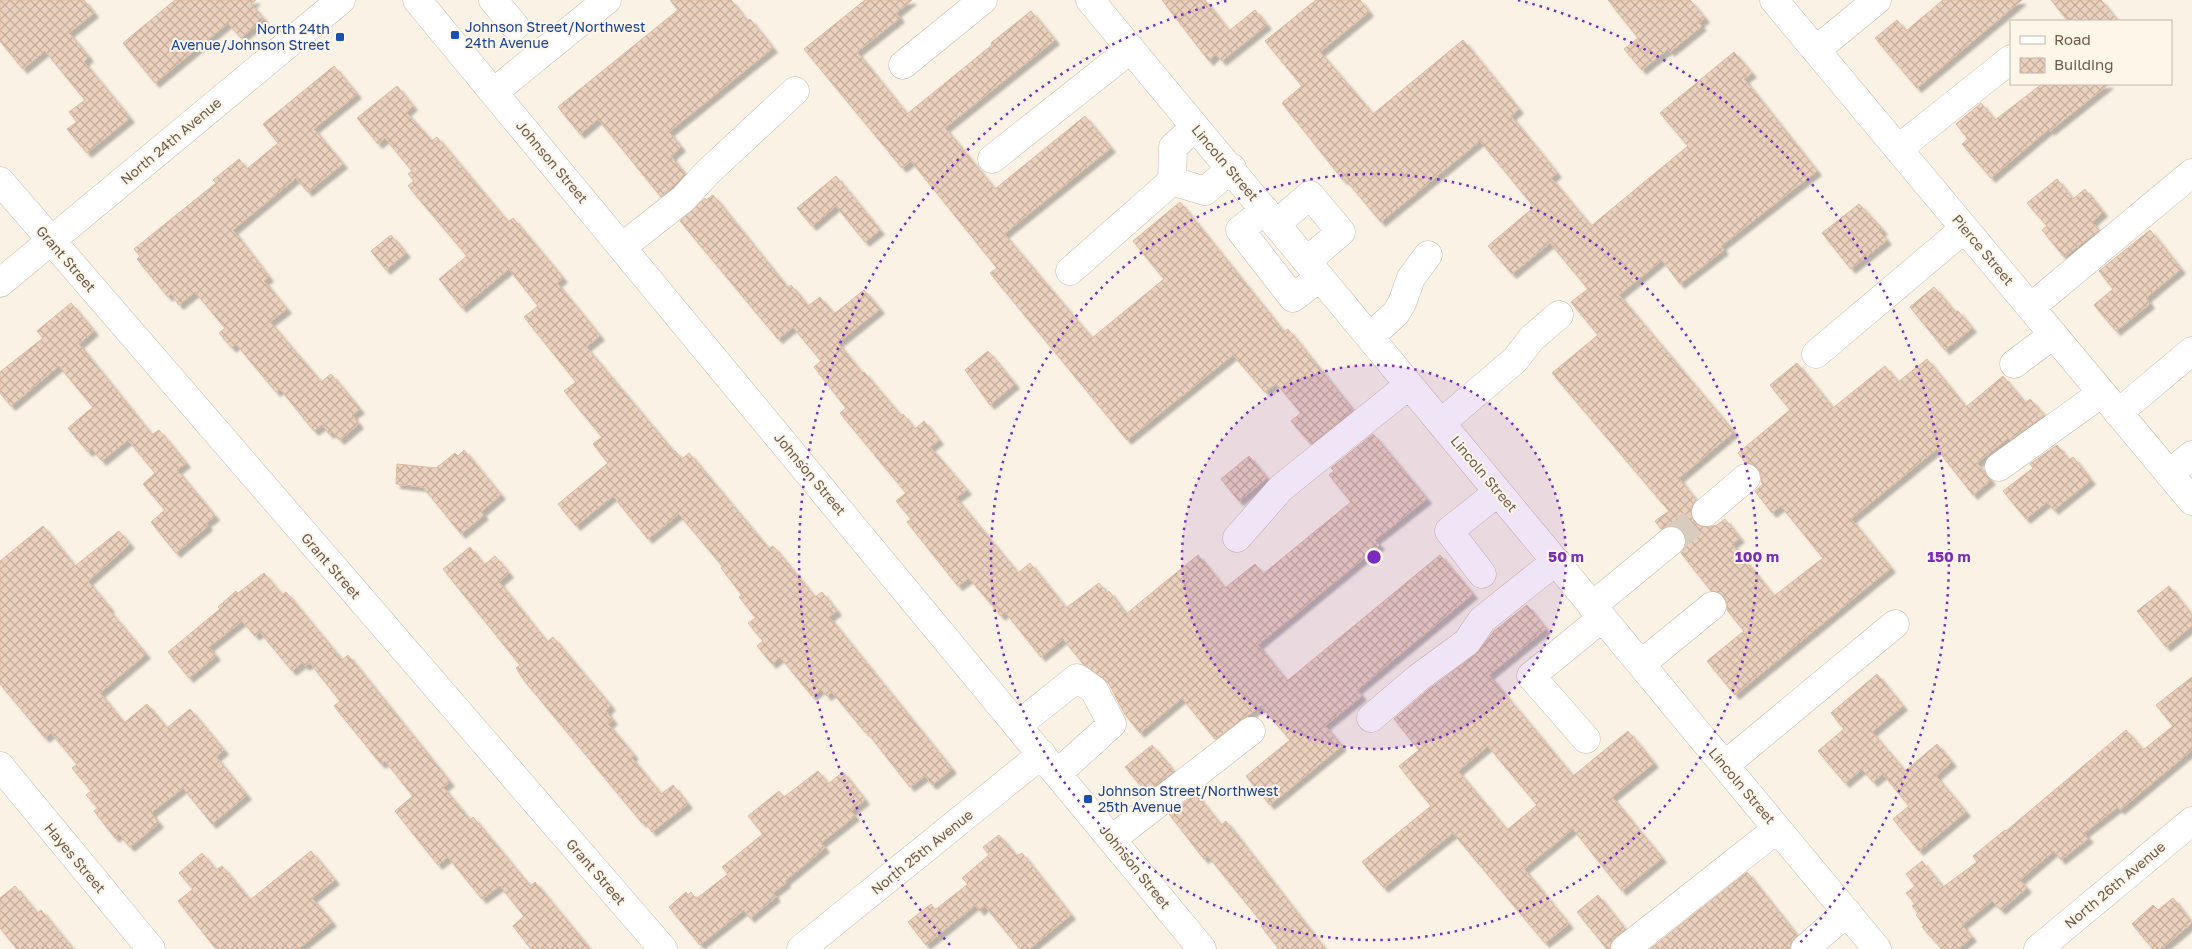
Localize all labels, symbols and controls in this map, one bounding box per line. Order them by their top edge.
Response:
place label: Johnson Street/Northwest 24th Avenue [465,18,646,51]
place label: North 24th Avenue/Johnson Street [171,20,330,53]
legend [2010,20,2172,85]
marker: Johnson Street/Northwest 24th Avenue [449,29,461,41]
text: Road [2054,30,2091,48]
marker: North 24th Avenue/Johnson Street [334,31,346,43]
text: Building [2054,55,2114,73]
street label: North 24th Avenue [117,94,225,188]
street label: Johnson Street [513,117,592,207]
street label: Lincoln Street [1189,121,1262,204]
street label: Pierce Street [1949,211,2018,288]
street label: Grant Street [33,222,100,295]
street label: Johnson Street [771,429,850,519]
street label: Lincoln Street [1448,432,1521,515]
street label: Grant Street [298,529,365,602]
text: 50 m [1548,547,1584,565]
text: 100 m [1735,547,1779,565]
text: 150 m [1927,547,1971,565]
centre of rings [1365,548,1383,566]
street label: Lincoln Street [1706,744,1779,827]
place label: Johnson Street/Northwest 25th Avenue [1098,782,1279,815]
marker: Johnson Street/Northwest 25th Avenue [1082,793,1094,805]
street label: North 25th Avenue [867,805,976,898]
street label: Hayes Street [41,819,110,896]
street label: Johnson Street [1096,821,1174,912]
street label: Grant Street [563,835,630,908]
street label: North 26th Avenue [2061,838,2168,932]

